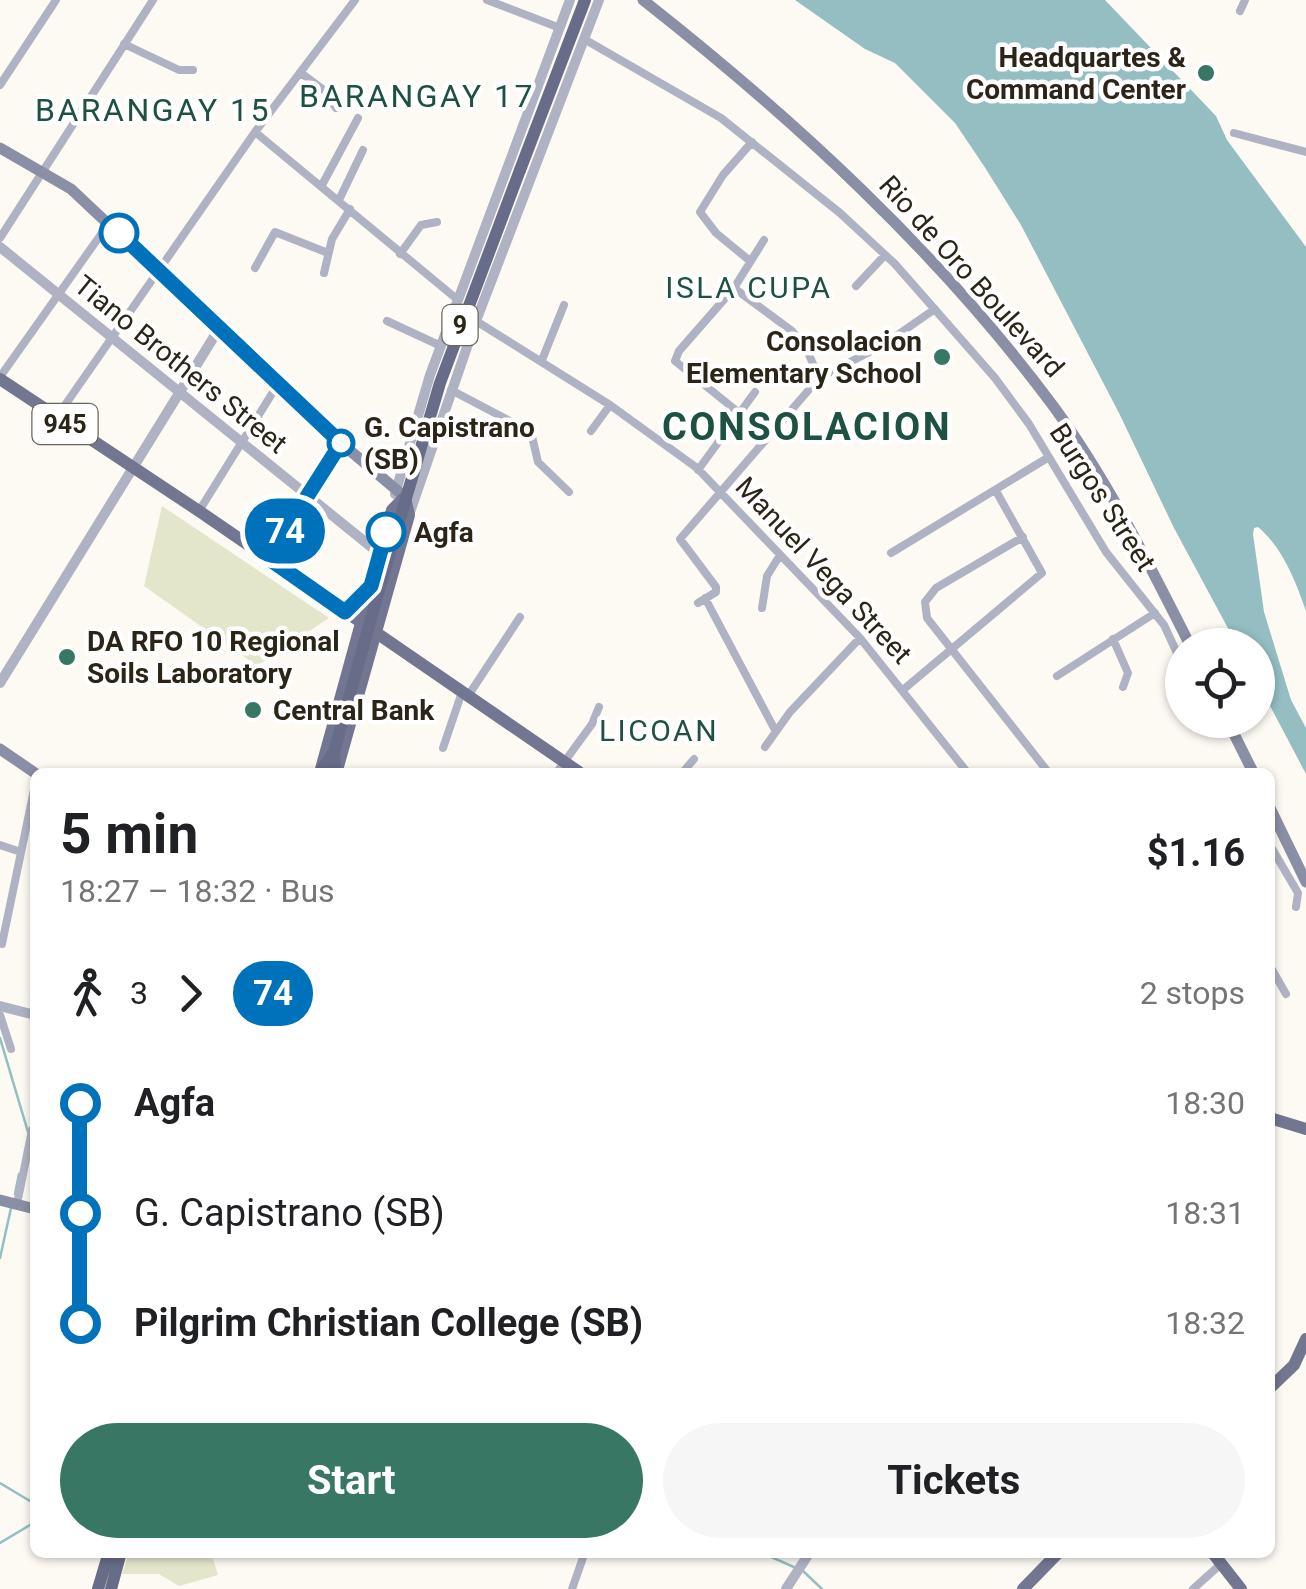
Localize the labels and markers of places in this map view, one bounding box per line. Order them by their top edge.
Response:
place label: Headquartes & Command Center [966,41,1187,106]
marker: Headquartes & Command Center [1195,62,1217,84]
unlabelled marker [100,214,138,252]
place label: Consolacion Elementary School [686,325,922,390]
marker: Consolacion Elementary School [931,346,953,368]
place label: G. Capistrano (SB) [364,411,535,476]
marker: G. Capistrano (SB) [328,430,354,456]
marker: Agfa [367,513,405,551]
place label: Agfa [414,516,474,549]
place label: DA RFO 10 Regional Soils Laboratory [87,625,340,690]
marker: DA RFO 10 Regional Soils Laboratory [56,646,78,668]
place label: Central Bank [273,694,435,727]
marker: Central Bank [242,699,264,721]

